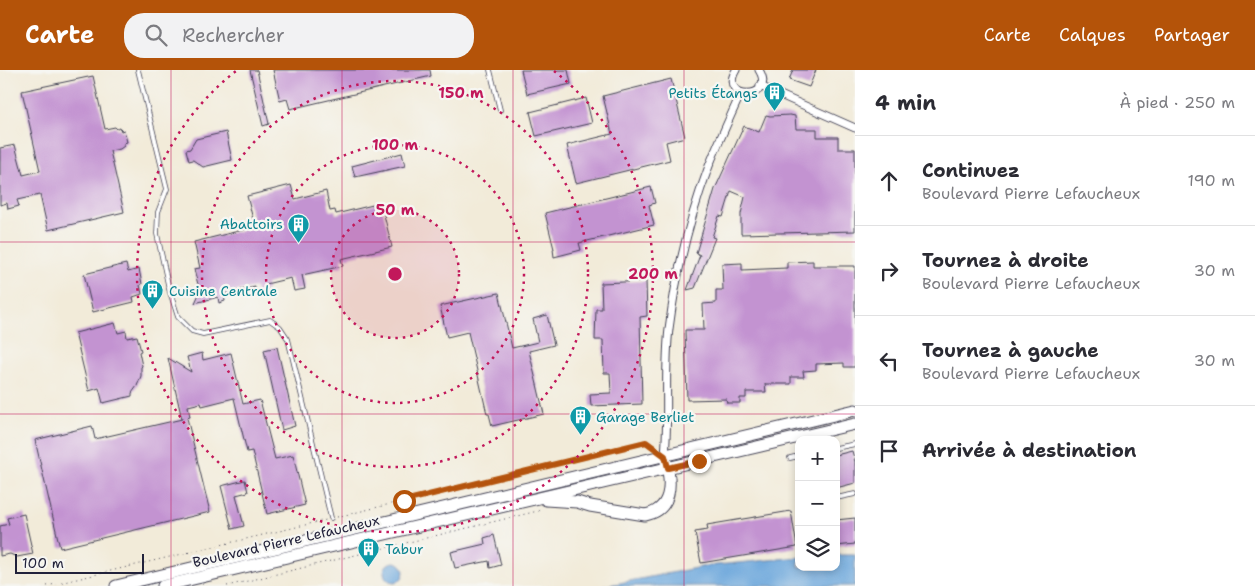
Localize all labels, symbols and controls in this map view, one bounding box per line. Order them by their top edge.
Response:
search box [124,13,474,58]
text: Carte [25,19,94,51]
icon: search [142,21,170,49]
text: Rechercher [182,23,285,48]
text: Carte [984,23,1031,47]
text: Calques [1059,23,1126,47]
text: Partager [1154,23,1230,47]
building icon: Petits Étangs [762,81,786,112]
text: 150 m [438,83,484,103]
place label: Petits Étangs [668,84,758,102]
text: 4 min [875,89,936,117]
text: À pied · 250 m [1119,92,1235,113]
text: 100 m [372,135,418,155]
text: Continuez [922,158,1020,183]
icon: ahead [875,167,903,195]
text: 190 m [1188,170,1235,191]
text: Boulevard Pierre Lefaucheux [922,183,1140,204]
text: 50 m [376,200,415,220]
building icon: Abattoirs [287,212,311,243]
place label: Abattoirs [220,215,283,233]
text: Tournez à droite [922,248,1089,273]
icon: right [875,257,903,285]
text: 30 m [1194,260,1235,281]
text: 200 m [628,264,678,284]
centre of rings [386,265,404,283]
text: Boulevard Pierre Lefaucheux [922,273,1140,294]
building icon: Cuisine Centrale [141,279,165,310]
place label: Cuisine Centrale [169,282,277,300]
text: Tournez à gauche [922,338,1099,363]
icon: left [875,347,903,375]
text: 30 m [1194,350,1235,371]
text: Boulevard Pierre Lefaucheux [922,363,1140,384]
building icon: Garage Berliet [568,405,592,436]
place label: Garage Berliet [596,408,694,426]
map controls [795,436,840,571]
button: + [795,436,840,481]
icon: arrive [875,437,903,465]
text: Arrivée à destination [922,438,1136,463]
route end [688,450,711,473]
button: − [795,481,840,526]
route start [393,490,416,513]
street label: Boulevard Pierre Lefaucheux [191,511,381,571]
button: layers [795,526,840,571]
building icon: Tabur [357,537,381,568]
place label: Tabur [385,540,424,558]
scale bar [15,551,144,574]
text: 100 m [22,554,64,572]

